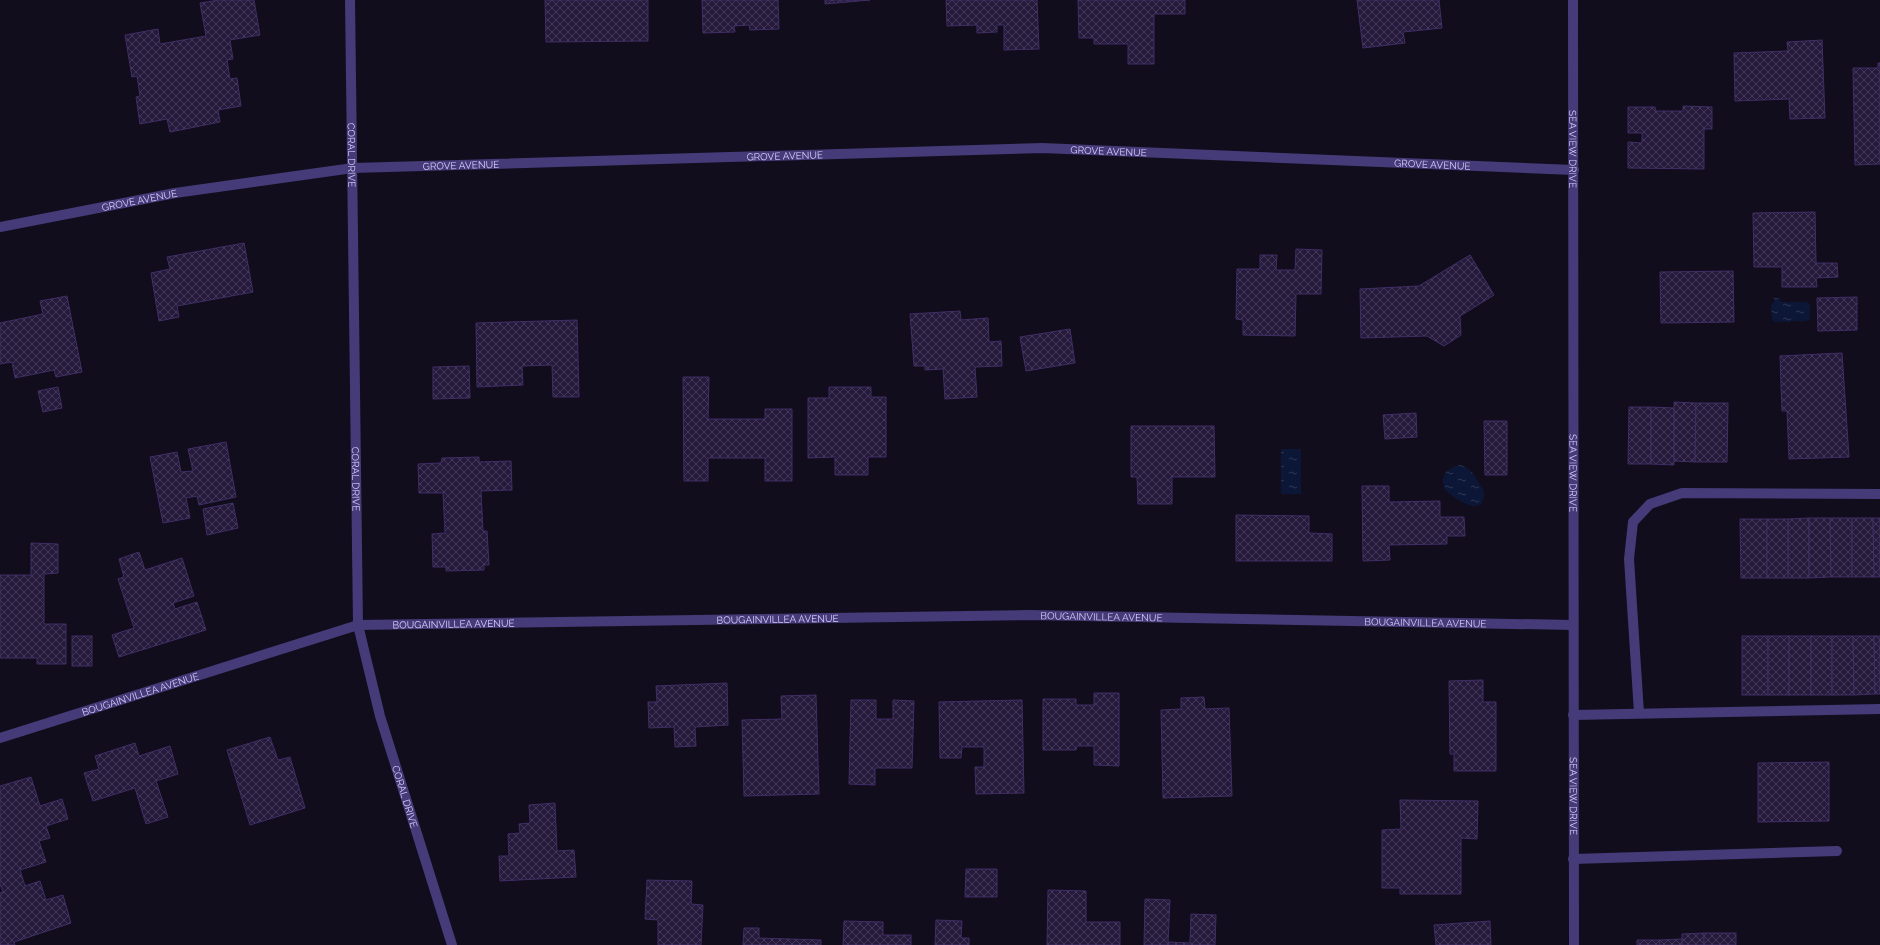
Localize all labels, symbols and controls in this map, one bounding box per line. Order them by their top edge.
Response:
street label: SEA VIEW DRIVE [1567,110,1578,188]
street label: CORAL DRIVE [346,123,357,187]
street label: GROVE AVENUE [1070,144,1147,158]
street label: GROVE AVENUE [746,149,823,163]
street label: GROVE AVENUE [1394,158,1471,172]
street label: GROVE AVENUE [423,159,499,172]
street label: GROVE AVENUE [101,188,178,213]
street label: SEA VIEW DRIVE [1567,434,1579,512]
street label: CORAL DRIVE [350,447,362,511]
street label: BOUGAINVILLEA AVENUE [1040,610,1163,623]
street label: BOUGAINVILLEA AVENUE [716,613,839,626]
street label: BOUGAINVILLEA AVENUE [1364,616,1487,629]
street label: BOUGAINVILLEA AVENUE [392,618,515,630]
street label: BOUGAINVILLEA AVENUE [80,671,200,718]
street label: SEA VIEW DRIVE [1568,757,1579,835]
street label: CORAL DRIVE [390,764,420,829]

